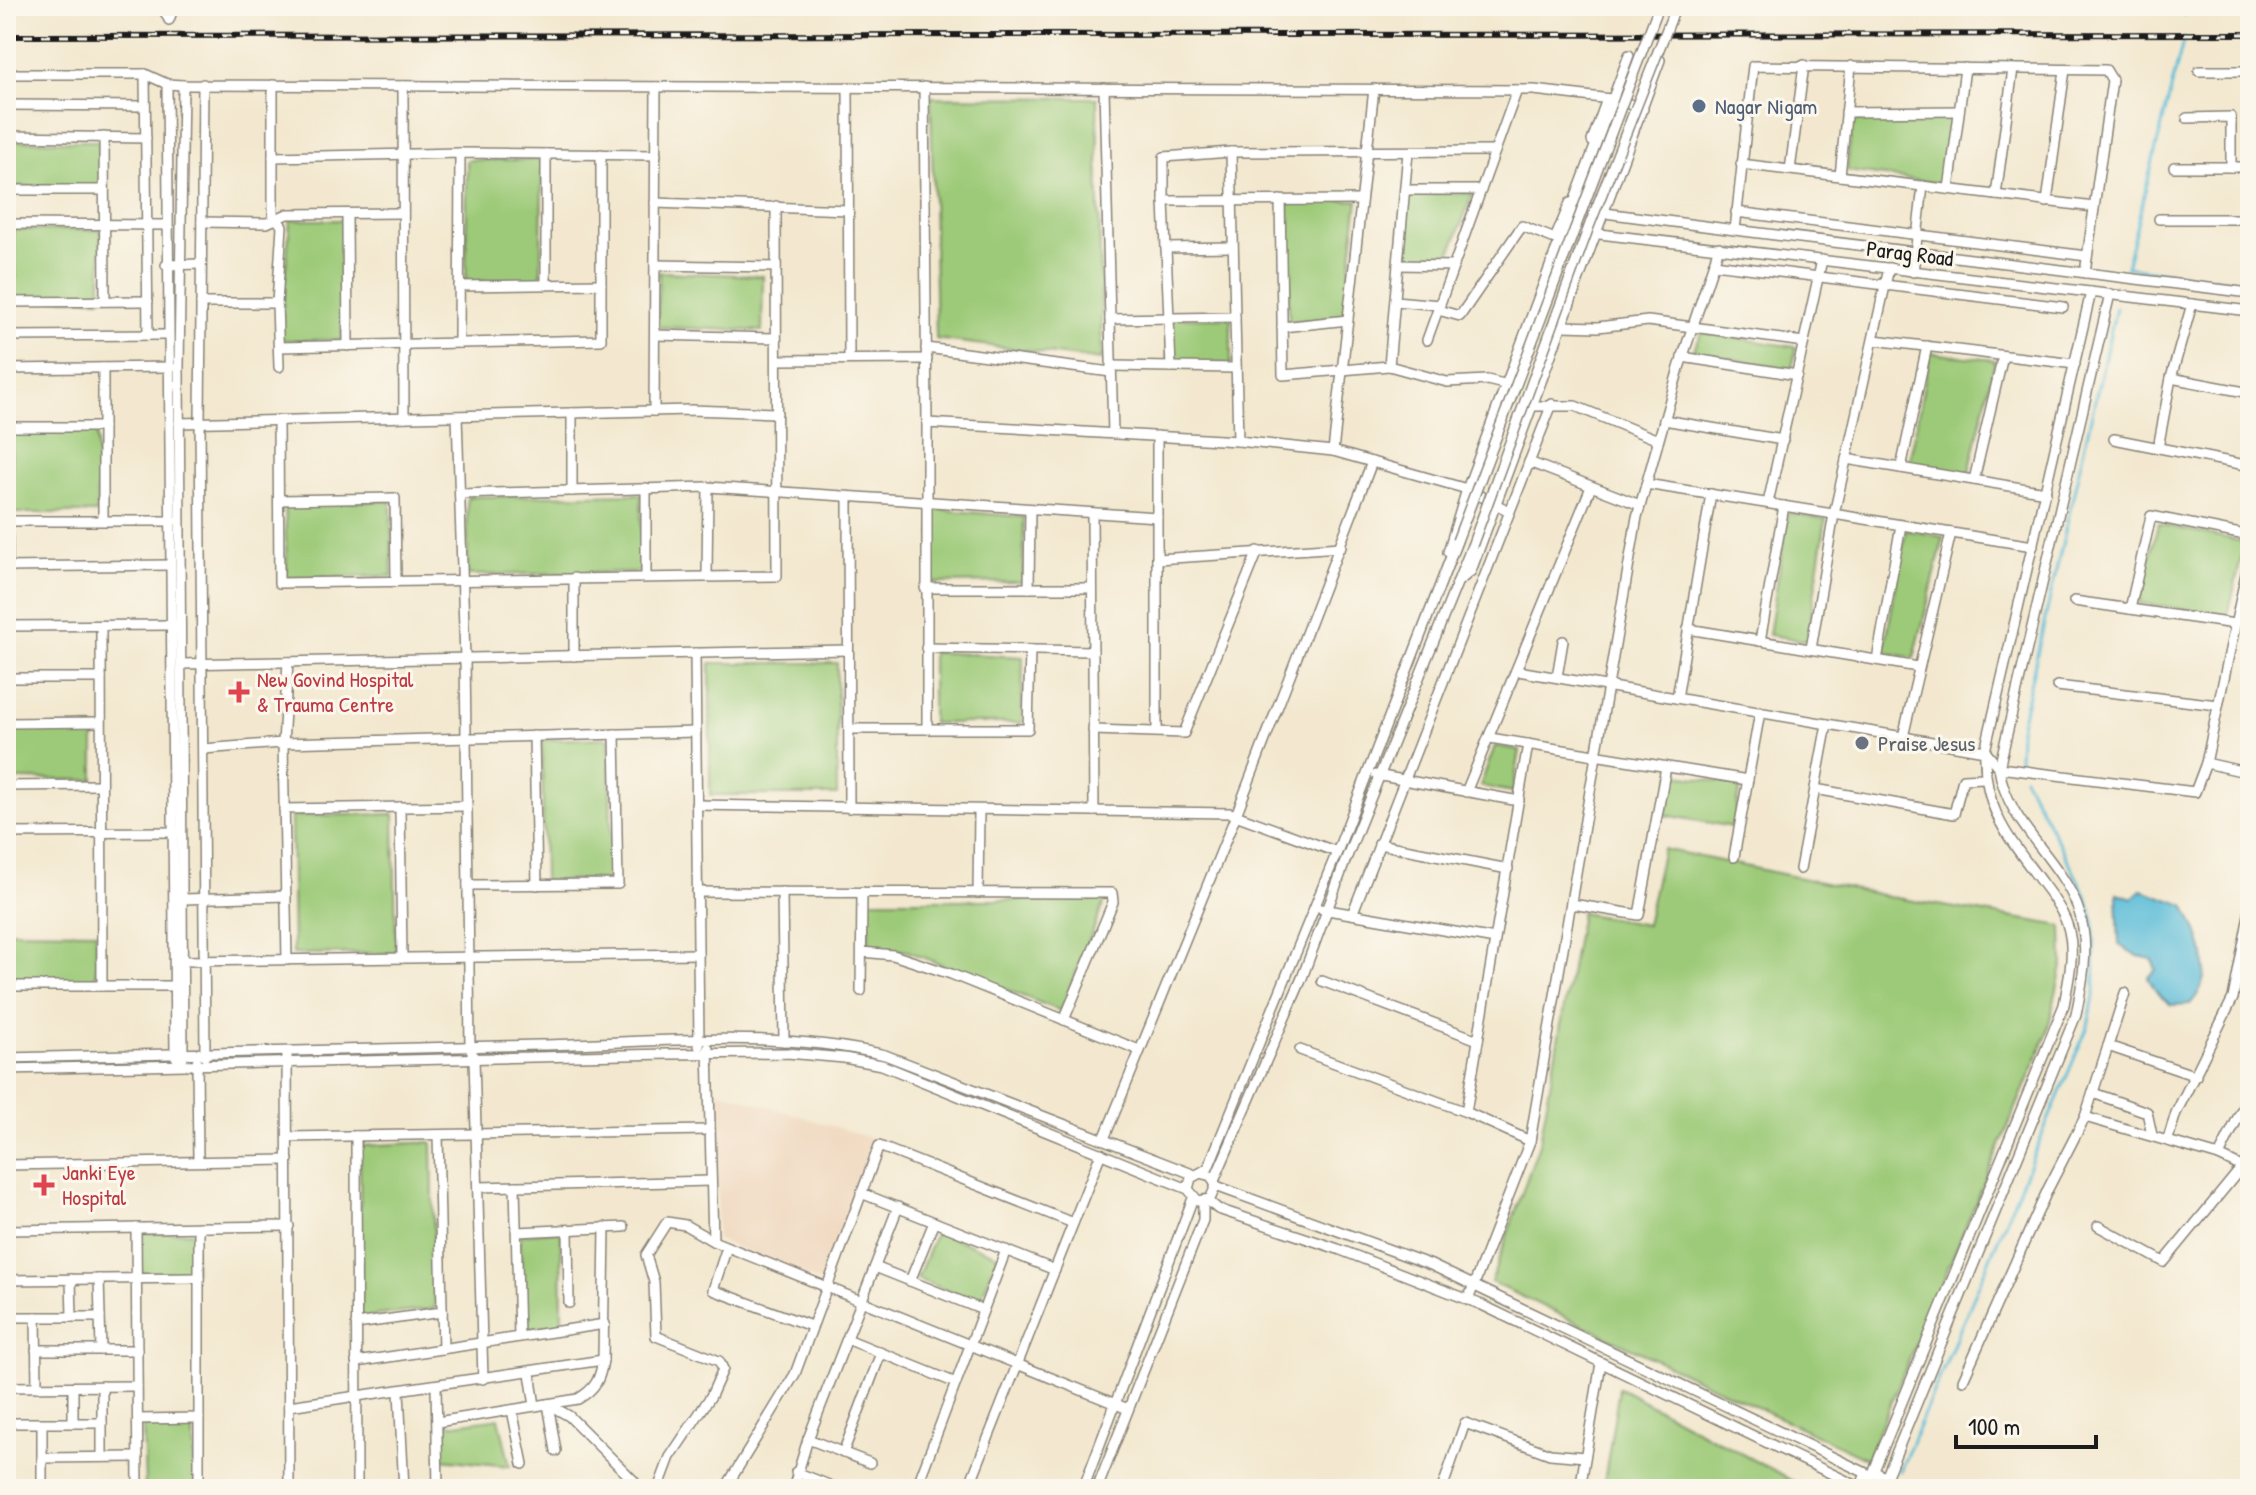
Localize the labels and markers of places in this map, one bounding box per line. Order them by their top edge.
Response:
place label: Nagar Nigam [1715,91,1817,121]
marker: Nagar Nigam [1690,97,1708,115]
place label: New Govind Hospital & Trauma Centre [257,664,414,719]
marker: New Govind Hospital & Trauma Centre [228,681,250,703]
place label: Praise Jesus [1878,728,1976,758]
marker: Praise Jesus [1853,734,1871,752]
place label: Janki Eye Hospital [62,1157,136,1212]
marker: Janki Eye Hospital [33,1174,55,1196]

